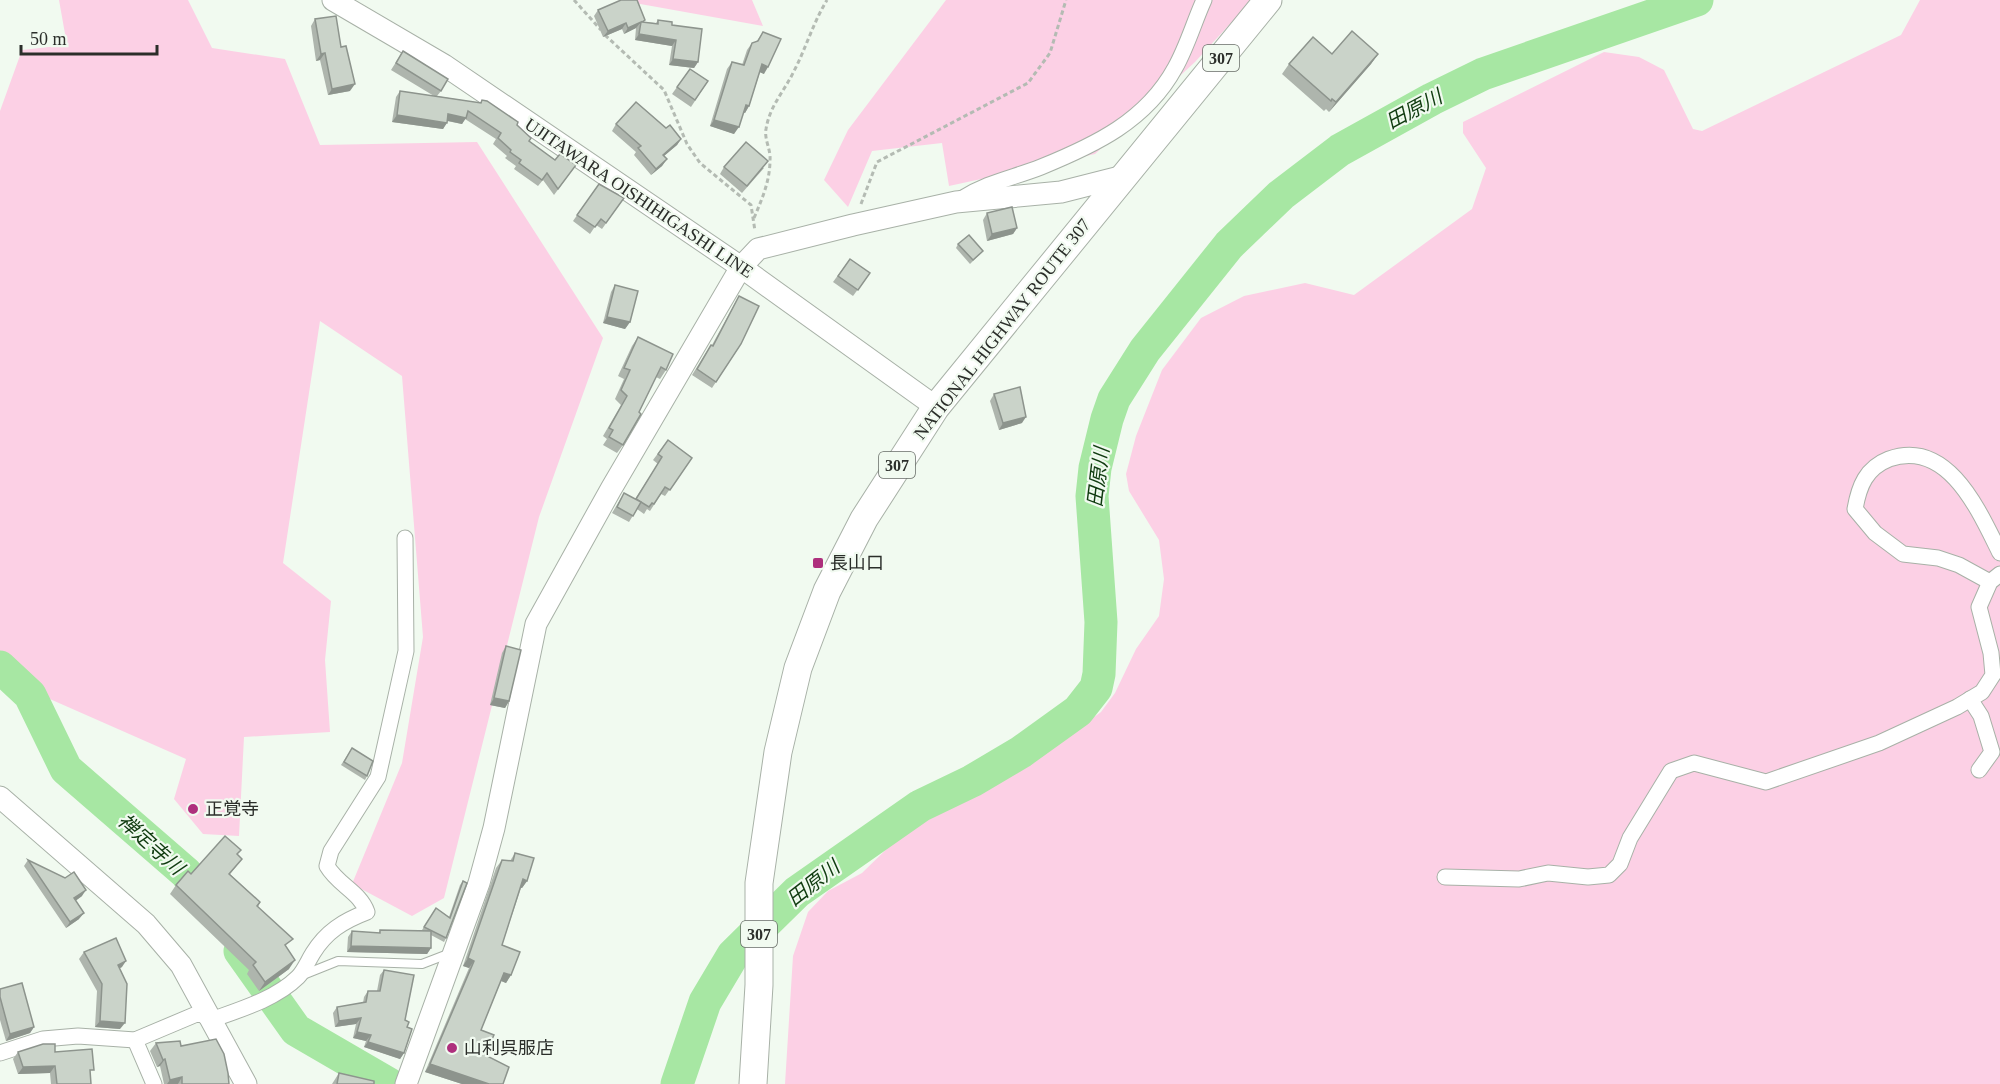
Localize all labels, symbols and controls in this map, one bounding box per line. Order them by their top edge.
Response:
scale bar [21,18,158,56]
text: 50 m [30,29,67,49]
road number: 307 [1203,45,1239,71]
water label: 田原川 [1382,84,1447,133]
street label: UJITAWARA OISHIHIGASHI LINE [521,114,757,282]
street label: NATIONAL HIGHWAY ROUTE 307 [910,215,1094,443]
water label: 田原川 [1083,444,1113,508]
road number: 307 [879,452,915,478]
place label: 長山口 [830,553,884,573]
marker: 長山口 [811,556,825,570]
place label: 正覚寺 [205,799,259,819]
marker: 正覚寺 [186,802,200,816]
water label: 禅定寺川 [114,809,190,880]
water label: 田原川 [783,855,845,910]
road number: 307 [741,921,777,947]
place label: 山利呉服店 [464,1038,554,1058]
marker: 山利呉服店 [445,1041,459,1055]

